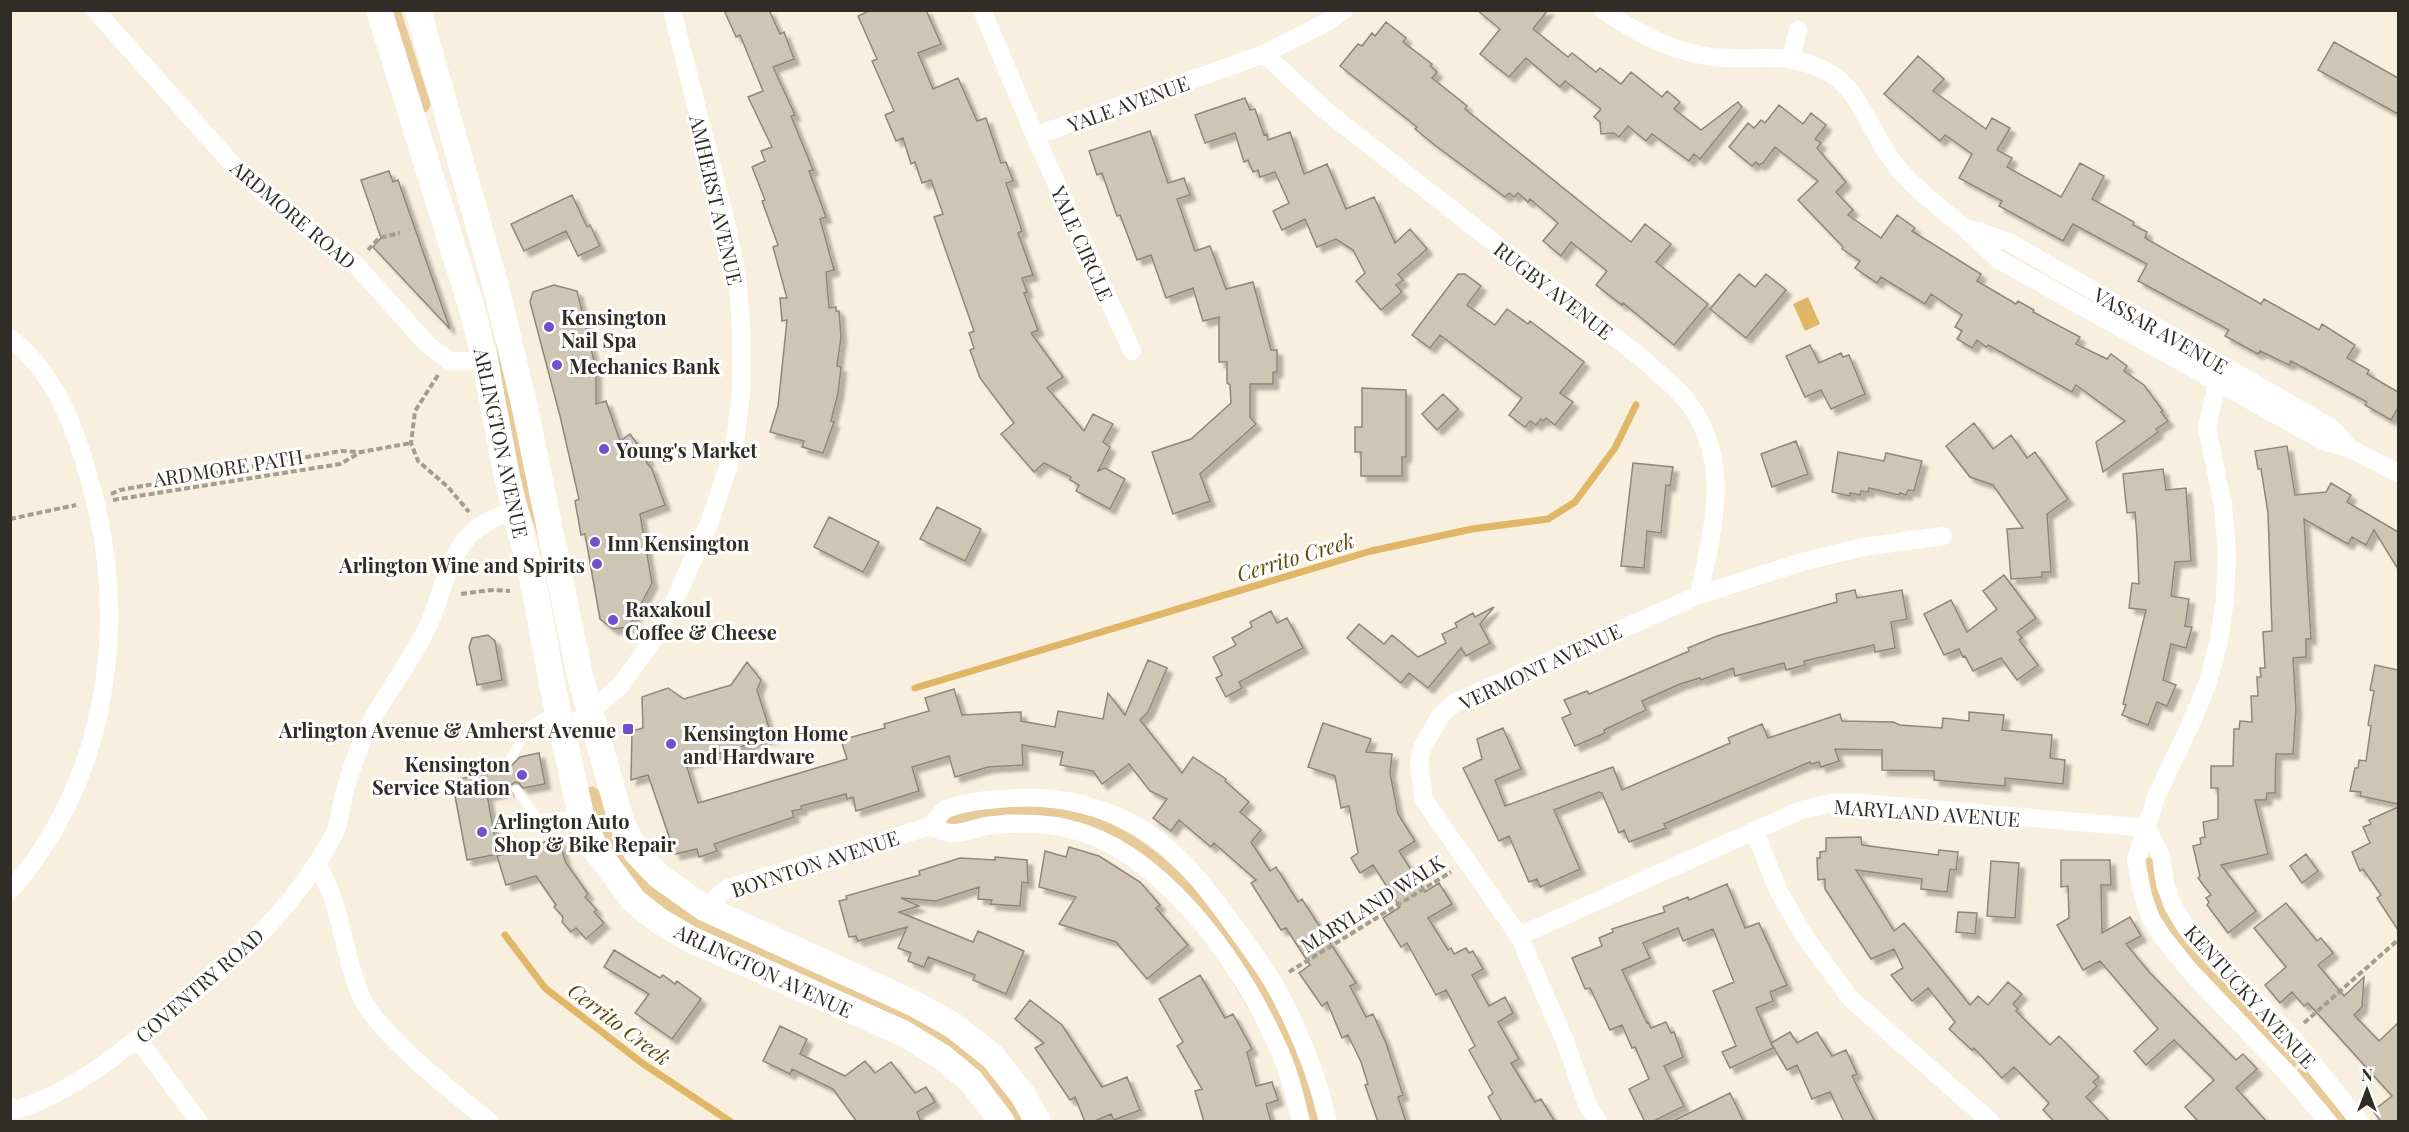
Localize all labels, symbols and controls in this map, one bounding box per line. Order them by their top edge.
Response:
street label: YALE AVENUE [1062,68,1193,138]
street label: AMHERST AVENUE [684,112,750,287]
street label: ARDMORE ROAD [225,153,362,274]
street label: YALE CIRCLE [1045,180,1120,305]
street label: RUGBY AVENUE [1489,235,1619,345]
street label: VASSAR AVENUE [2088,280,2233,379]
place label: Kensington Nail Spa [561,303,667,353]
marker: Kensington Nail Spa [542,320,556,334]
street label: ARLINGTON AVENUE [468,345,535,540]
place label: Mechanics Bank [569,352,720,379]
marker: Mechanics Bank [550,358,564,372]
place label: Young's Market [615,436,758,463]
street label: ARDMORE PATH [150,442,305,492]
marker: Young's Market [597,442,611,456]
water label: Cerrito Creek [1233,525,1357,587]
place label: Inn Kensington [607,529,750,556]
marker: Inn Kensington [588,535,602,549]
place label: Arlington Wine and Spirits [338,551,585,578]
marker: Arlington Wine and Spirits [590,557,604,571]
place label: Raxakoul Coffee & Cheese [625,595,777,645]
marker: Raxakoul Coffee & Cheese [606,613,620,627]
street label: VERMONT AVENUE [1453,617,1626,716]
place label: Arlington Avenue & Amherst Avenue [278,716,616,743]
place label: Kensington Home and Hardware [683,719,848,769]
marker: Arlington Avenue & Amherst Avenue [621,722,635,736]
marker: Kensington Home and Hardware [664,737,678,751]
place label: Kensington Service Station [372,750,511,800]
marker: Kensington Service Station [515,768,529,782]
street label: MARYLAND AVENUE [1833,792,2021,832]
place label: Arlington Auto Shop & Bike Repair [493,807,677,857]
street label: BOYNTON AVENUE [728,823,902,903]
marker: Arlington Auto Shop & Bike Repair [475,825,489,839]
street label: MARYLAND WALK [1295,848,1450,958]
street label: ARLINGTON AVENUE [670,916,857,1023]
street label: KENTUCKY AVENUE [2179,919,2323,1073]
street label: COVENTRY ROAD [129,922,269,1048]
water label: Cerrito Creek [563,975,677,1071]
north arrow [2337,1060,2397,1120]
text: N [2361,1064,2373,1085]

